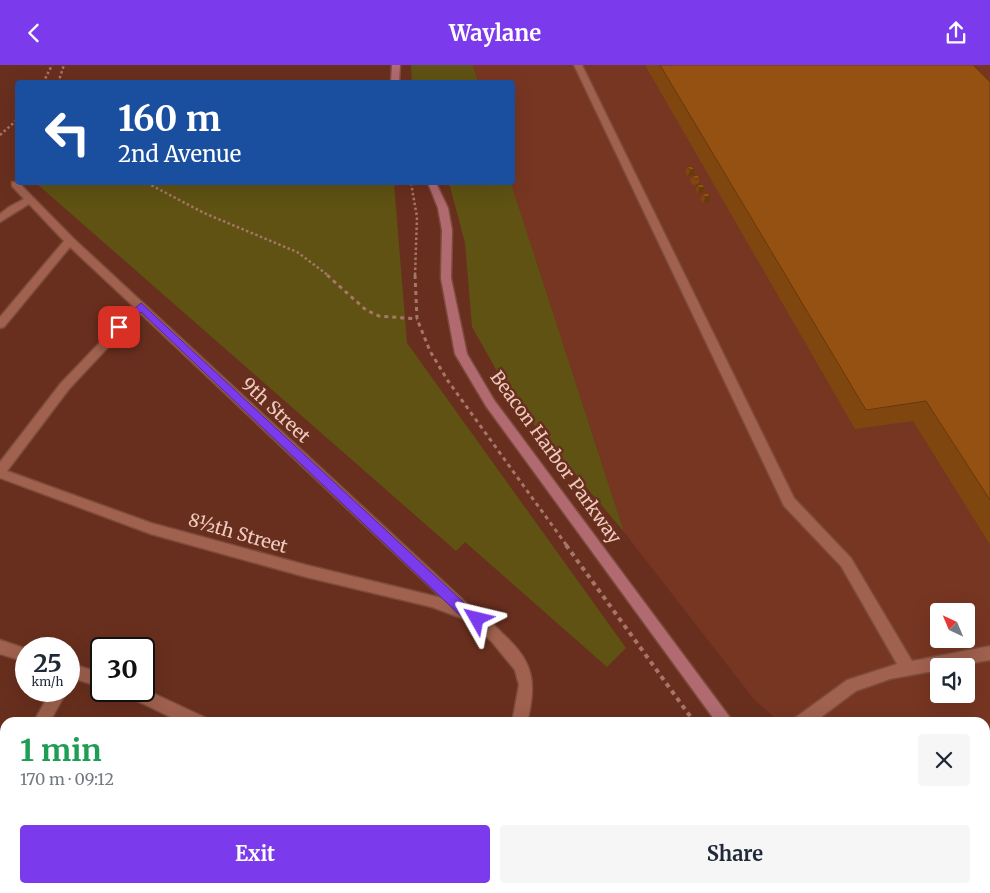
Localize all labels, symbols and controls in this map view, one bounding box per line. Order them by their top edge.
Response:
icon: back [20,19,48,47]
text: Waylane [449,19,541,47]
icon: share [942,19,970,47]
text: 160 m [118,97,221,141]
icon: left [35,100,100,165]
text: 2nd Avenue [118,140,241,168]
pin [98,306,140,348]
icon: arrive [105,313,133,341]
street label: Beacon Harbor Parkway [486,366,627,548]
street label: 9th Street [237,372,315,448]
street label: 8½th Street [186,508,290,558]
position arrow [450,592,502,644]
north arrow [930,603,975,647]
map controls [930,603,975,703]
speed limit sign: 30 [90,637,155,702]
text: 25 [33,647,62,679]
button: sound [930,658,975,703]
text: km/h [32,674,63,689]
text: 1 min [20,731,102,769]
button: close [918,734,970,786]
text: 170 m · 09:12 [20,769,114,789]
button: Exit [20,825,490,883]
button: Share [500,825,970,883]

